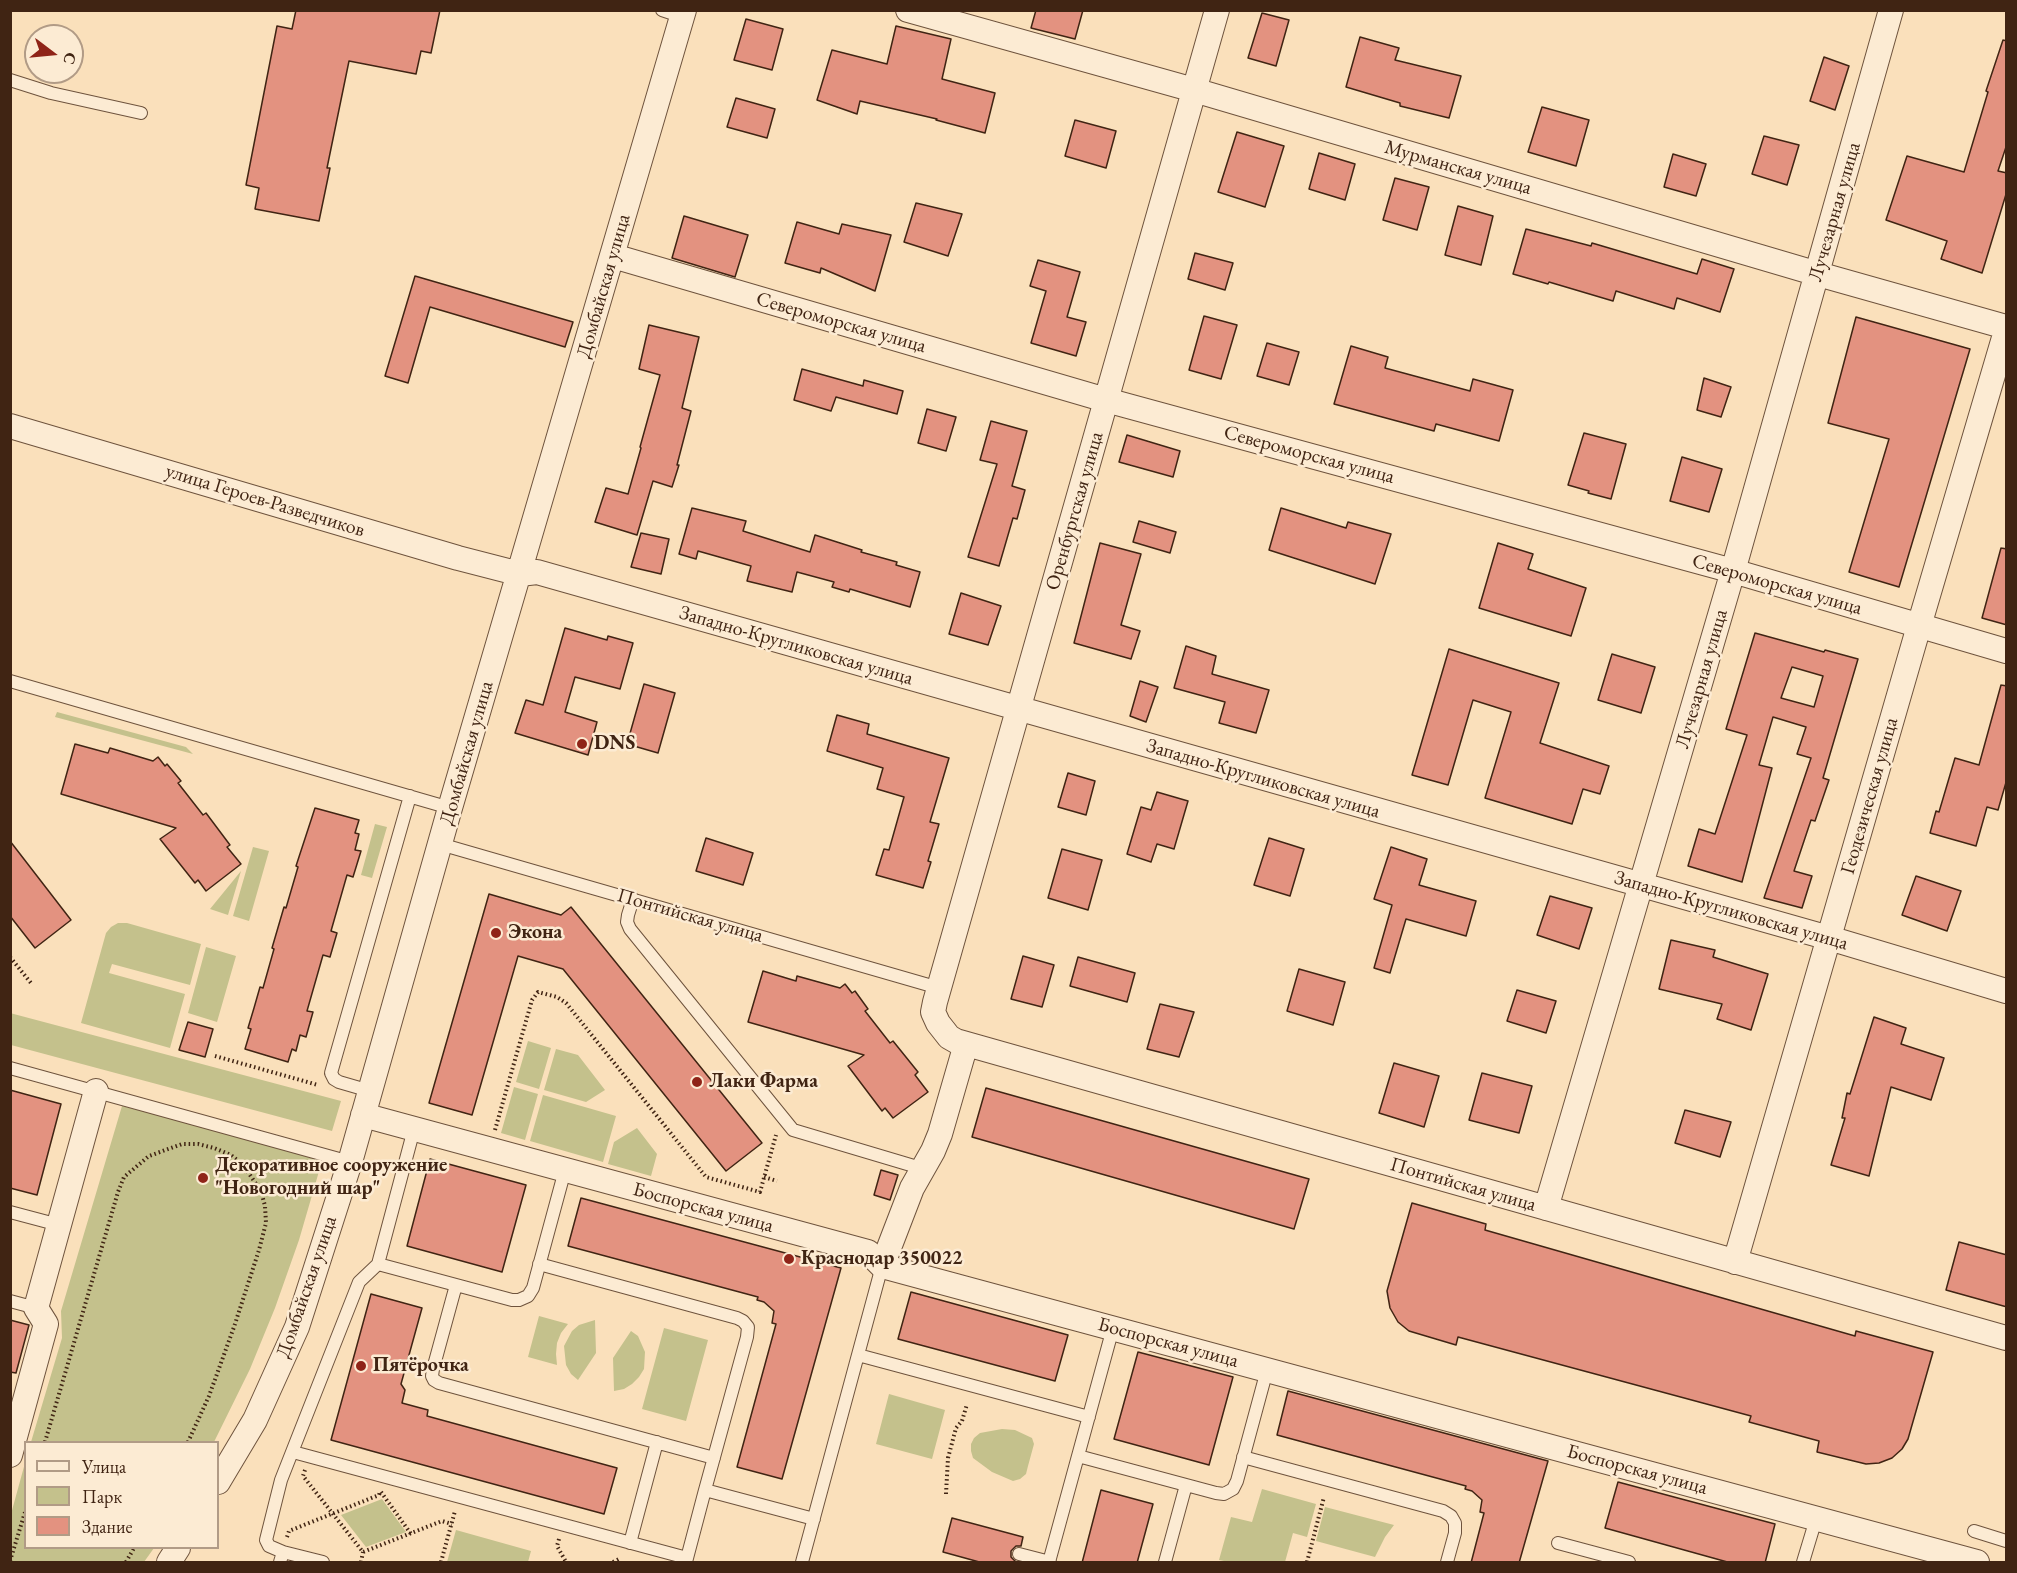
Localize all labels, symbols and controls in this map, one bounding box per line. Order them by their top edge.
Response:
north arrow [24,24,84,84]
text: С [58,50,82,67]
street label: Мурманская улица [1382,136,1534,200]
street label: Лучезарная улица [1804,140,1866,284]
street label: Домбайская улица [572,211,636,361]
street label: Североморская улица [753,287,929,359]
street label: Североморская улица [1221,421,1397,489]
street label: Оренбургская улица [1041,429,1109,593]
street label: улица Героев-Разведчиков [163,459,367,543]
street label: Североморская улица [1689,549,1865,621]
street label: Западно-Кругликовская улица [676,601,916,691]
street label: Лучезарная улица [1671,607,1733,751]
street label: Домбайская улица [435,678,499,828]
street label: Геодезическая улица [1836,715,1904,877]
place label: DNS [594,732,635,756]
street label: Западно-Кругликовская улица [1143,734,1383,824]
marker: DNS [575,737,589,751]
street label: Западно-Кругликовская улица [1611,866,1851,956]
street label: Понтийская улица [614,884,766,948]
place label: Экона [508,921,562,945]
marker: Экона [489,926,503,940]
place label: Лаки Фарма [709,1070,818,1094]
marker: Лаки Фарма [690,1075,704,1089]
street label: Понтийская улица [1387,1153,1539,1217]
place label: Декоративное сооружение "Новогодний шар" [215,1154,447,1201]
marker: Декоративное сооружение "Новогодний шар" [196,1171,210,1185]
street label: Боспорская улица [630,1178,776,1238]
street label: Домбайская улица [271,1213,343,1361]
place label: Краснодар 350022 [801,1247,963,1271]
marker: Краснодар 350022 [782,1252,796,1266]
street label: Боспорская улица [1095,1313,1241,1373]
place label: Пятёрочка [373,1354,469,1378]
marker: Пятёрочка [354,1359,368,1373]
street label: Боспорская улица [1564,1440,1710,1500]
legend [24,1441,219,1549]
text: Улица [82,1455,126,1478]
text: Парк [82,1485,122,1508]
text: Здание [82,1515,132,1538]

